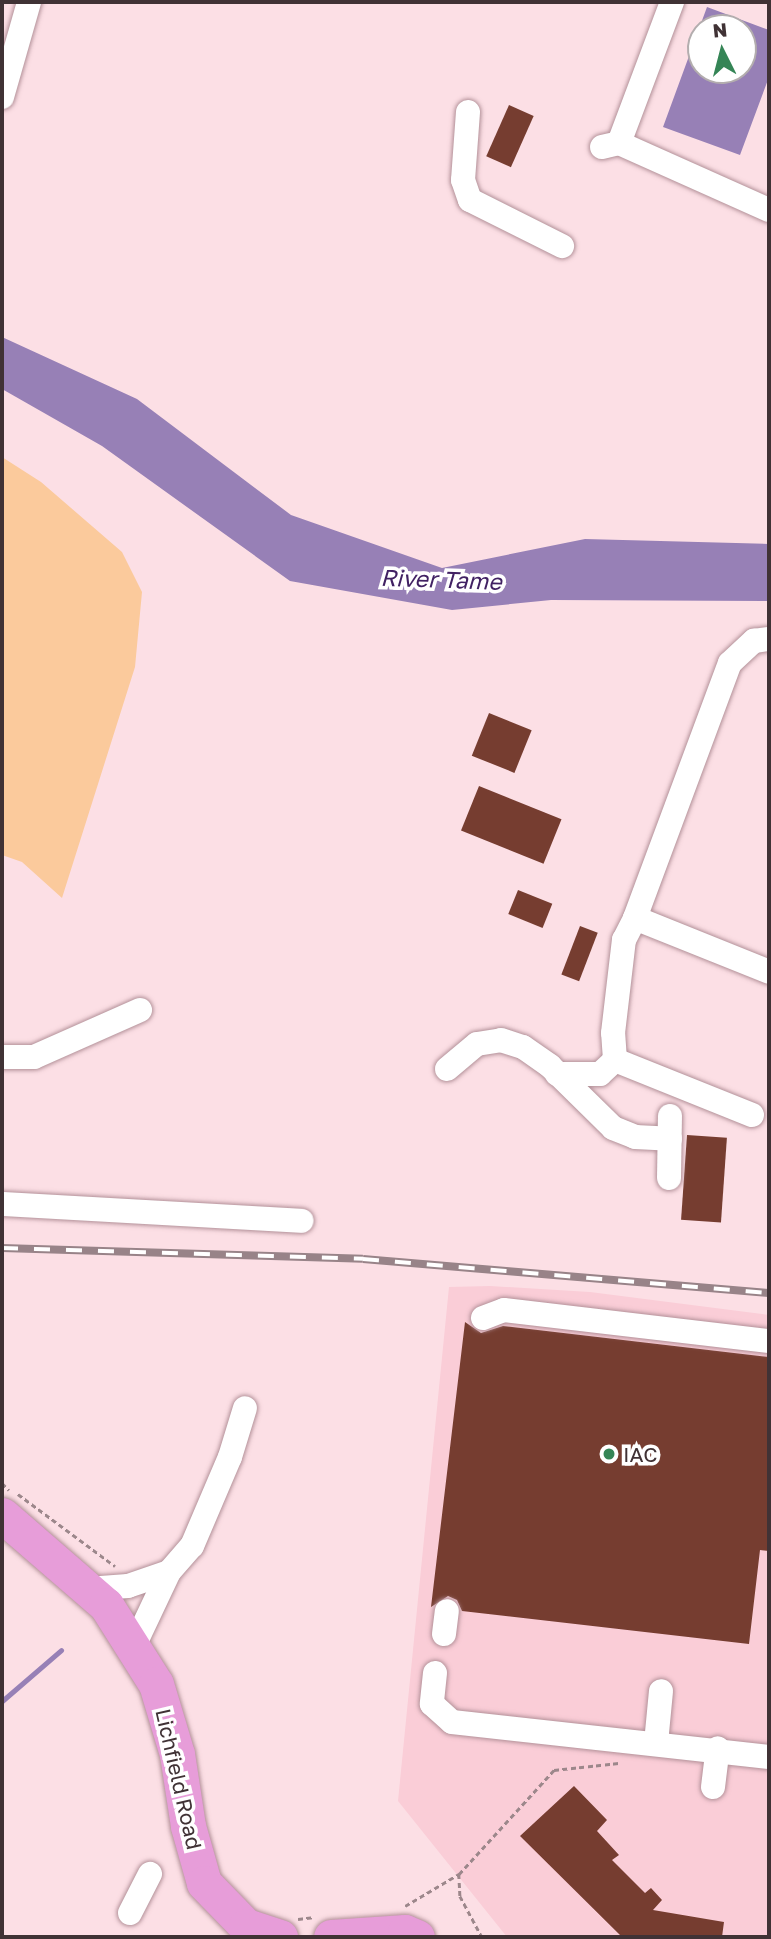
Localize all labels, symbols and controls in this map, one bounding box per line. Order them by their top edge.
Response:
north arrow [687,14,757,84]
text: N [712,17,728,42]
water label: River Tame [380,563,502,595]
place label: IAC [623,1441,658,1467]
marker: IAC [601,1446,617,1462]
street label: Lichfield Road [151,1706,207,1852]

